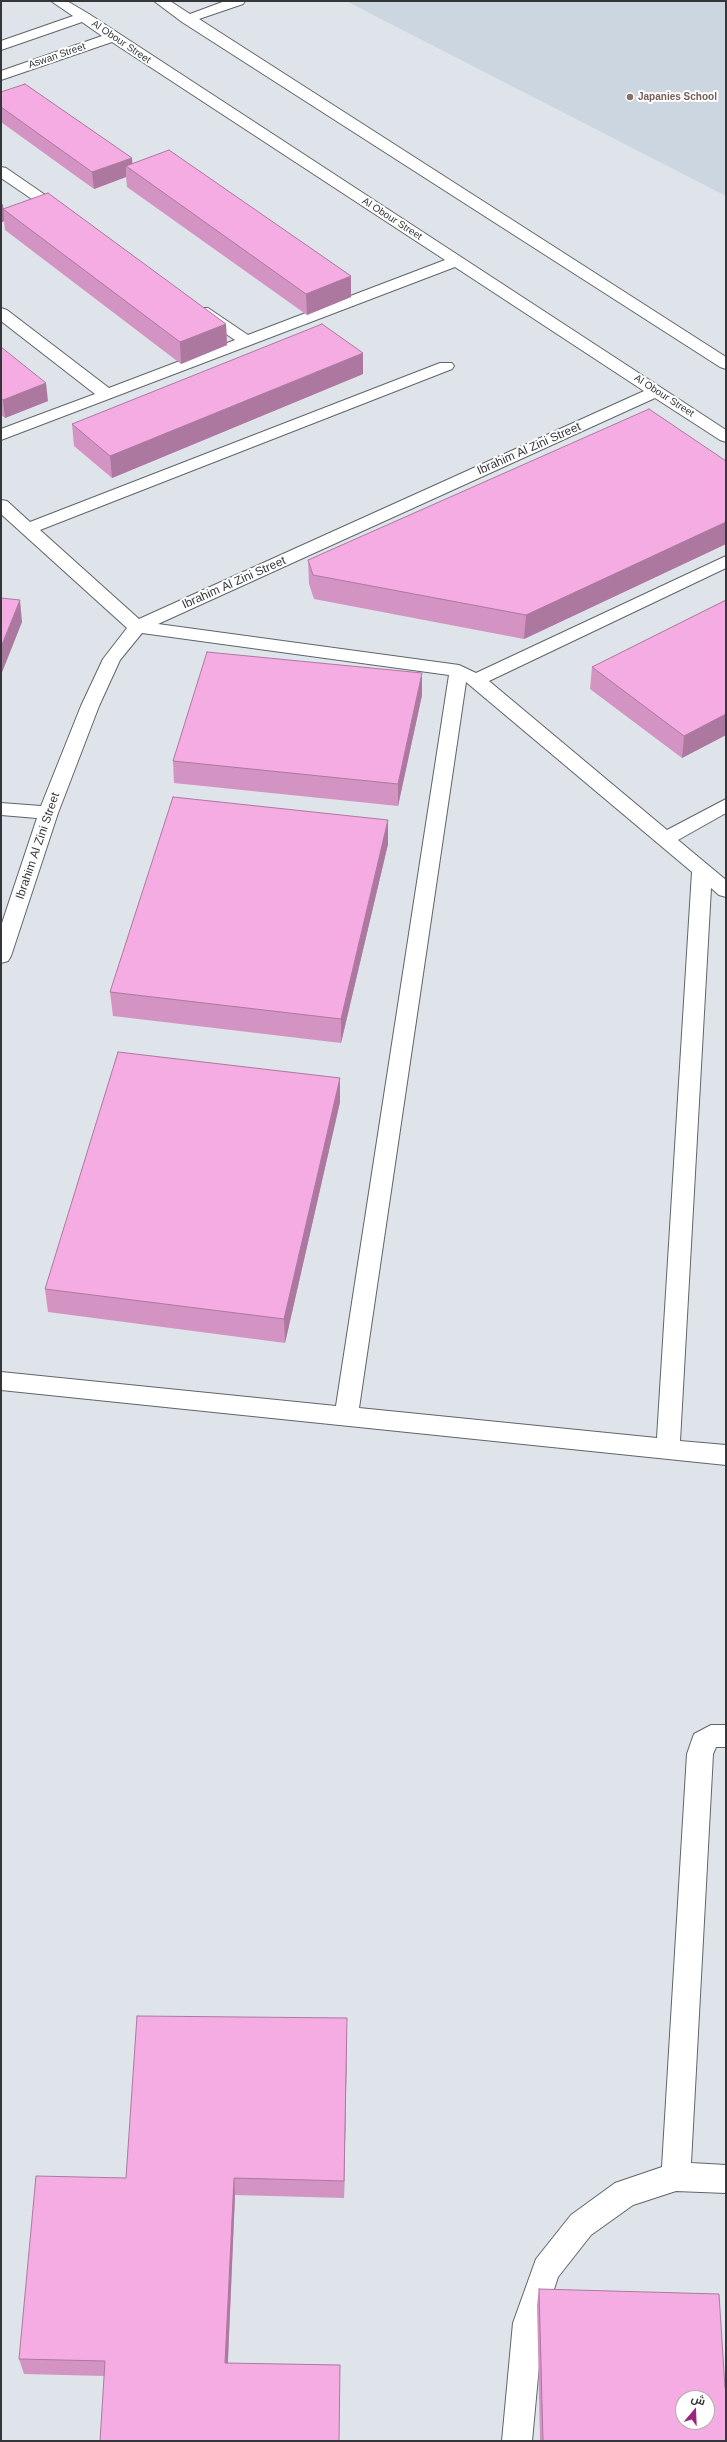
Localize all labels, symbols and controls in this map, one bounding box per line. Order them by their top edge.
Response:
street label: Al Obour Street [89,18,153,66]
street label: Aswan Street [27,41,87,71]
place label: Japanies School [638,91,717,103]
marker: Japanies School [625,92,635,102]
street label: Al Obour Street [360,195,424,243]
street label: Al Obour Street [632,372,696,420]
street label: Ibrahim Al Zini Street [475,420,583,478]
street label: Ibrahim Al Zini Street [180,554,288,612]
street label: Ibrahim Al Zini Street [13,791,63,901]
north arrow [675,2390,715,2430]
text: ش [690,2392,707,2408]

